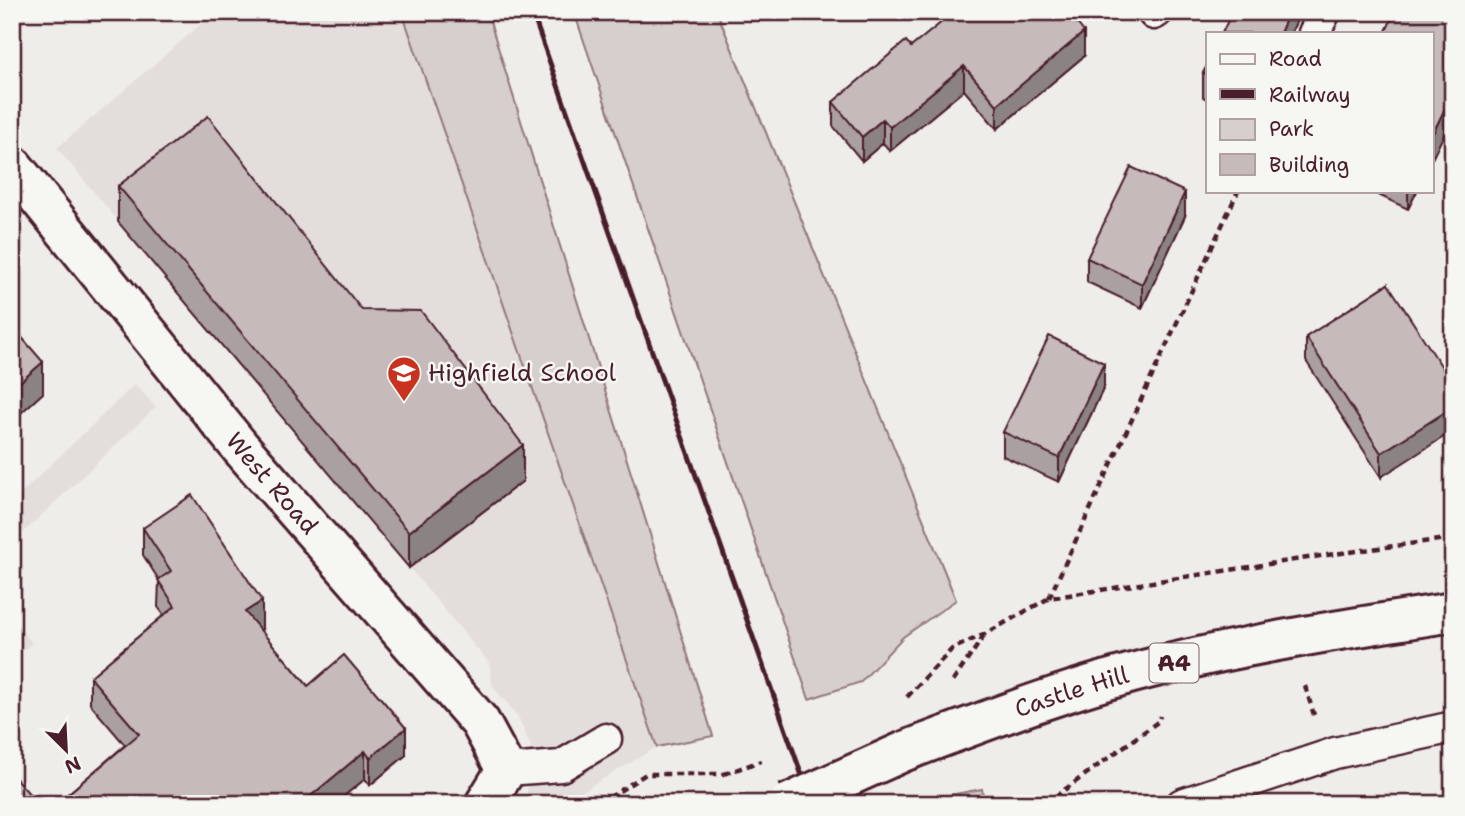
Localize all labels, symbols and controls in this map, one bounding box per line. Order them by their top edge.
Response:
legend [1206,32,1434,192]
text: Road [1269,45,1322,73]
text: Railway [1269,81,1351,109]
text: Park [1269,115,1314,143]
text: Building [1269,151,1349,179]
school or university icon: Highfield School [385,354,423,403]
place label: Highfield School [428,357,617,389]
street label: West Road [218,426,325,541]
road number: A4 [1150,643,1198,682]
street label: Castle Hill [1010,659,1133,725]
north arrow [32,714,102,784]
text: N [61,751,85,780]

